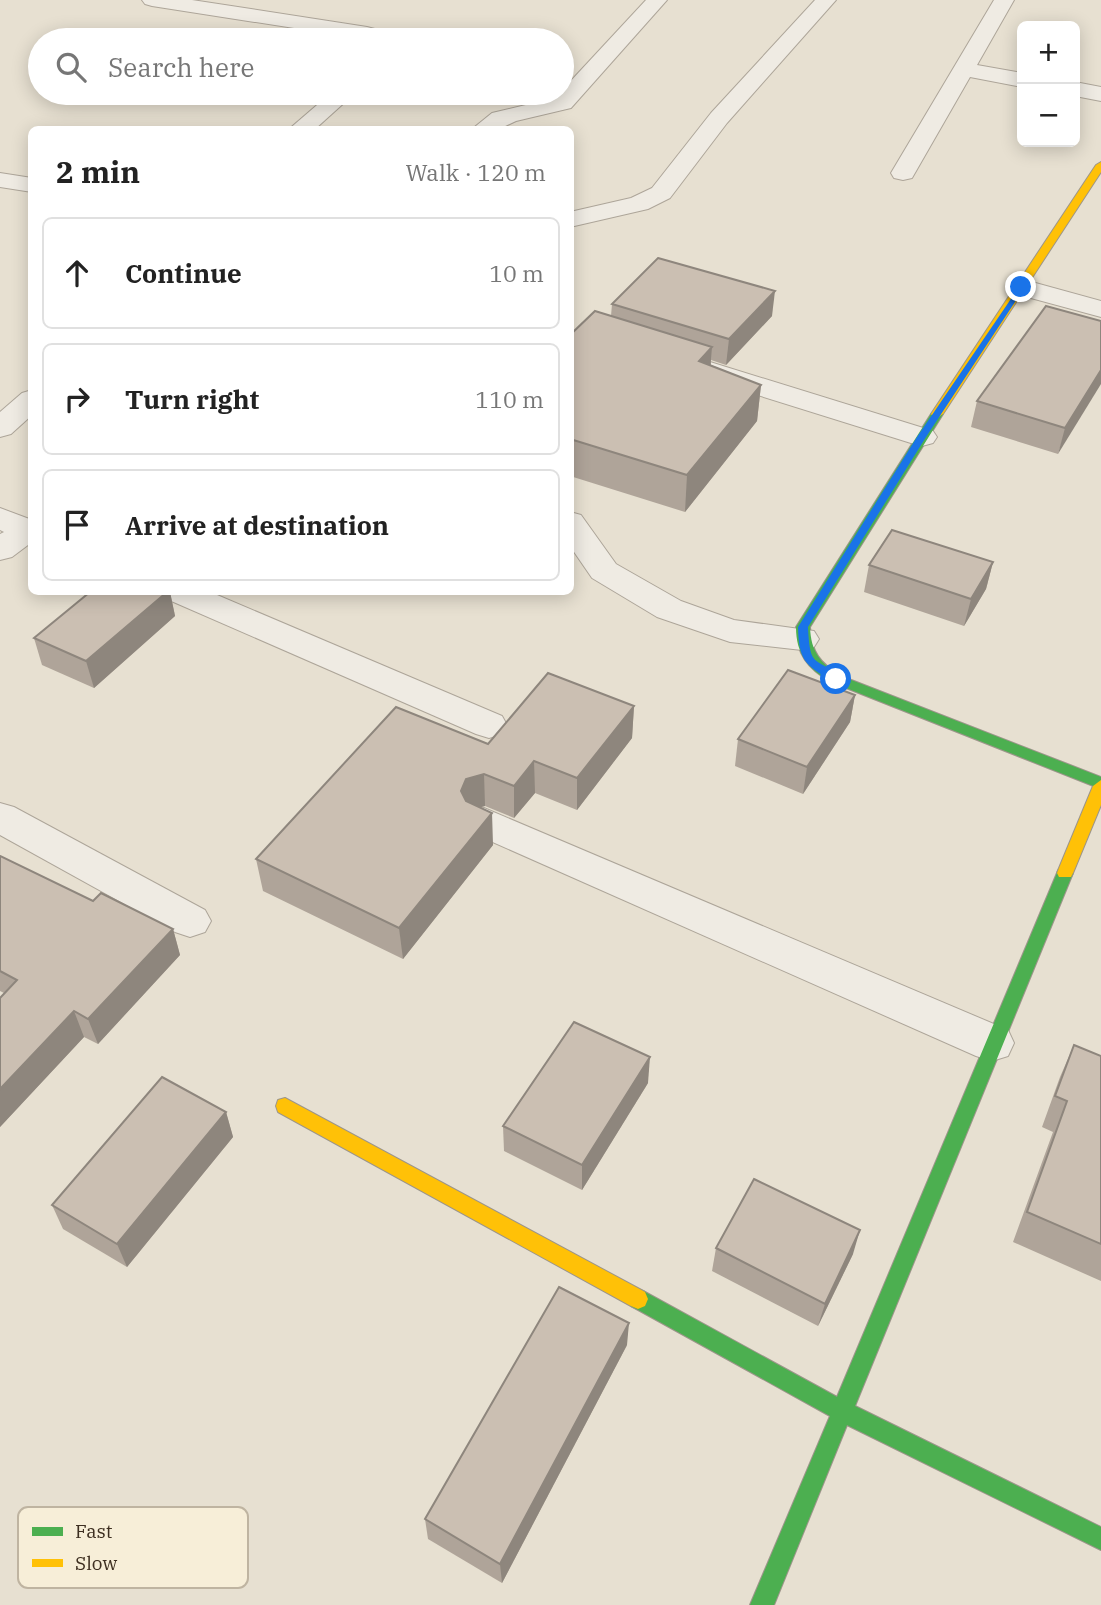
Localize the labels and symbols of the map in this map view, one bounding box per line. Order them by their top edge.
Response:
route end [1005,271,1036,302]
route start [820,663,851,694]
legend [18,1507,248,1588]
text: Fast [75,1519,113,1543]
text: Slow [75,1551,117,1575]

